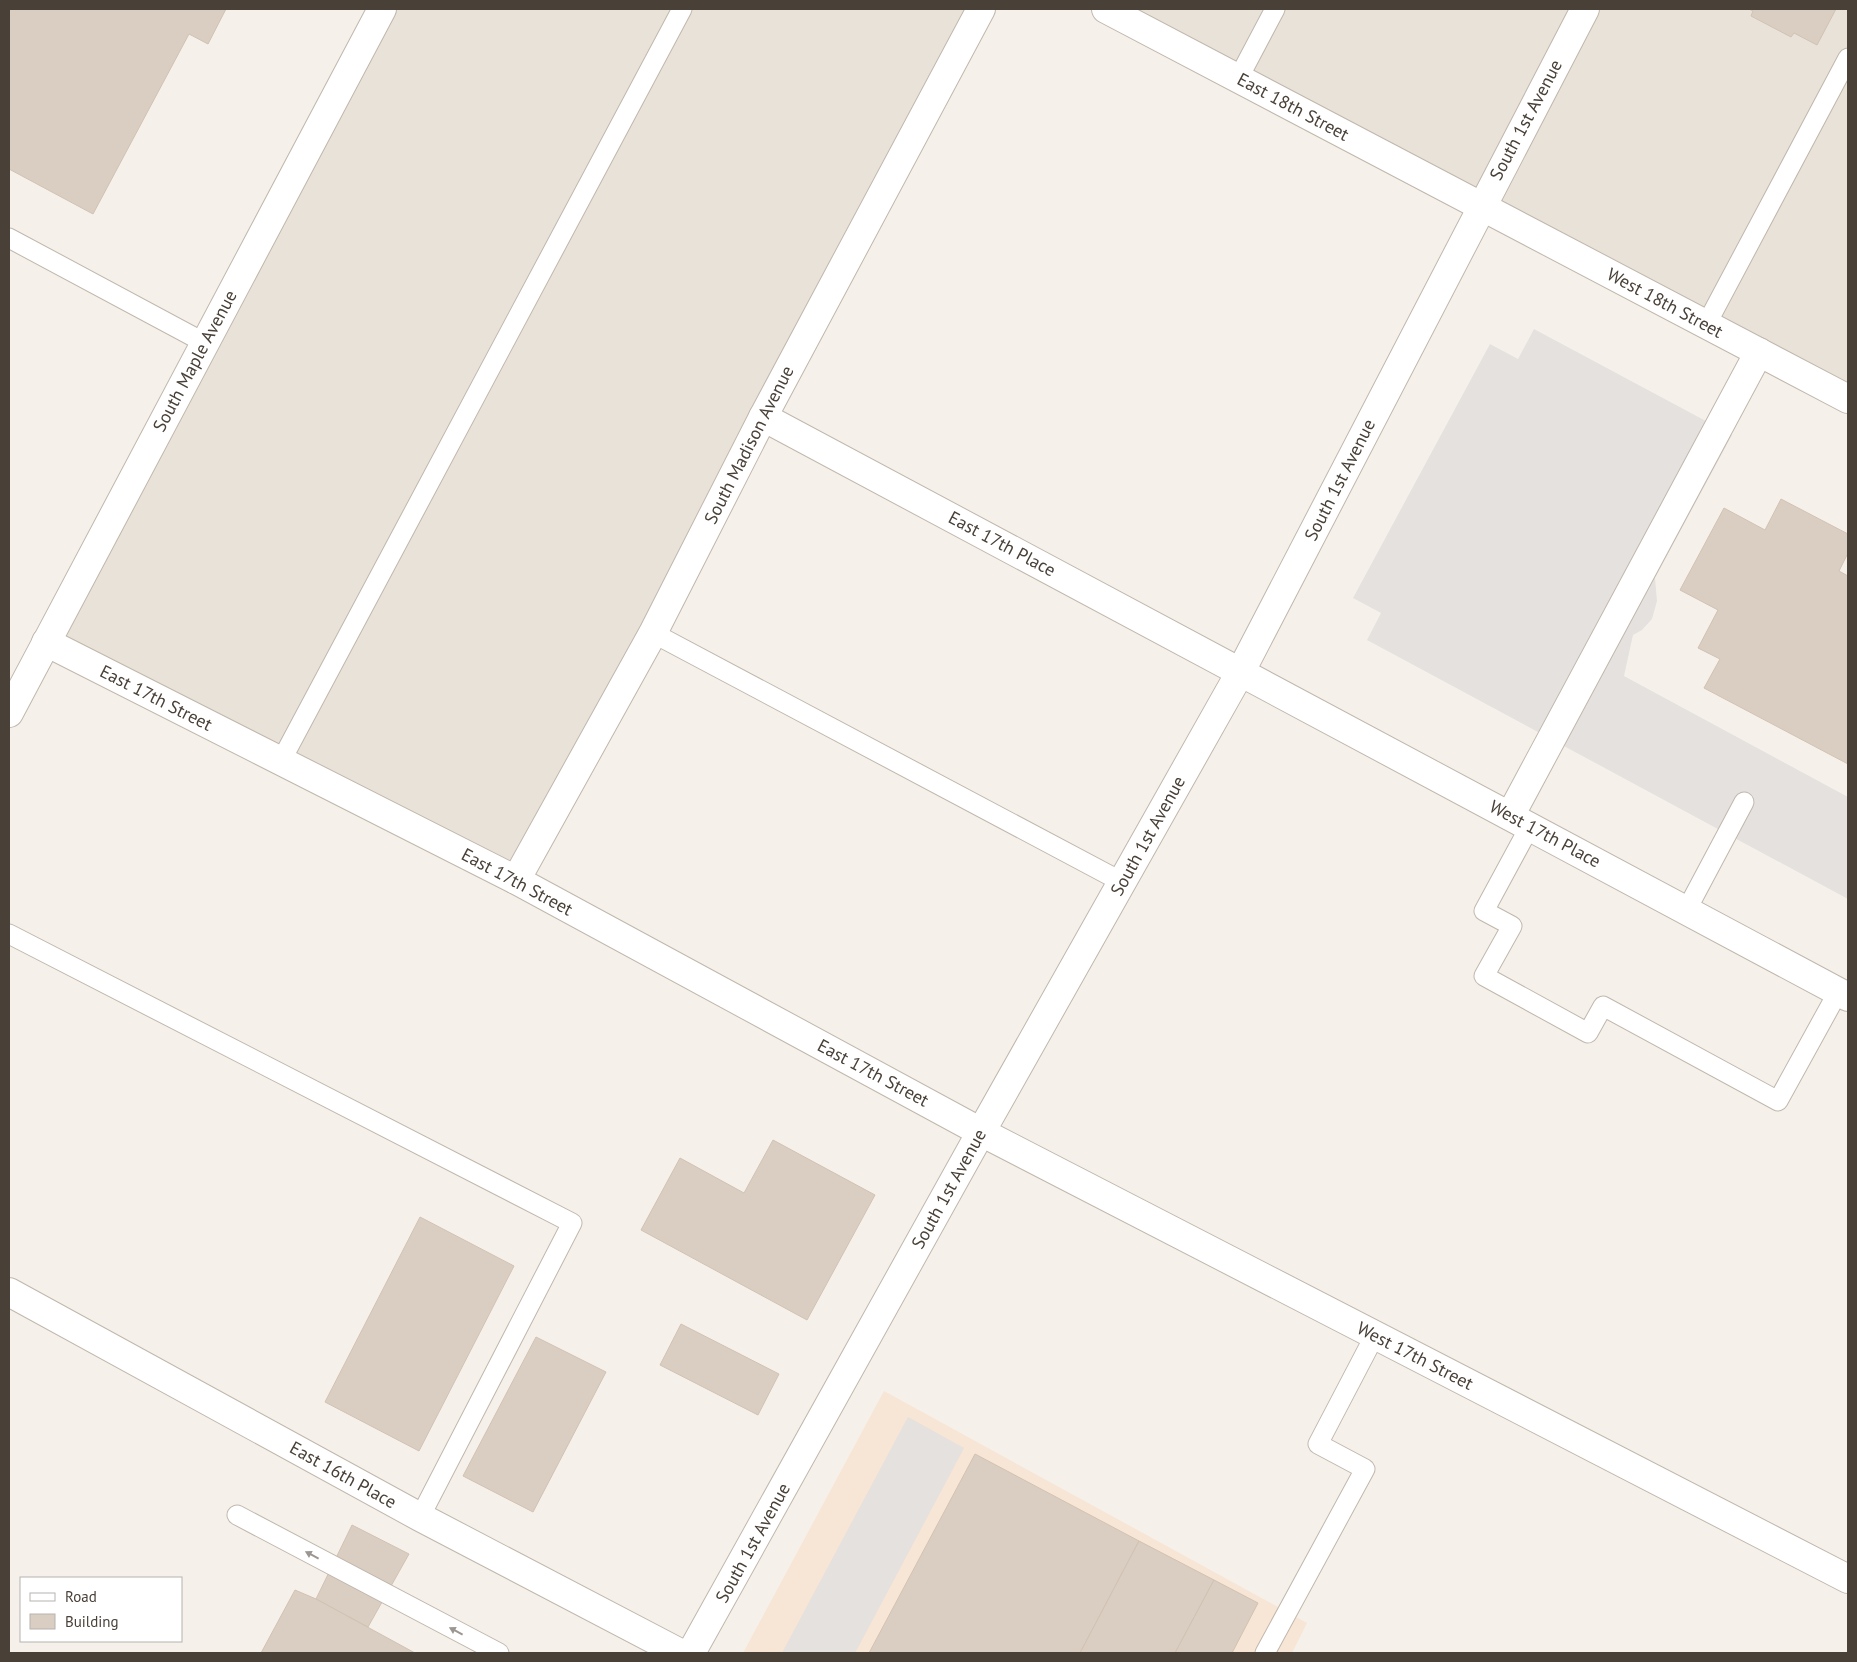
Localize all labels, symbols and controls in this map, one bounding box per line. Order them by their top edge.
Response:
street label: South 1st Avenue [1484,55,1567,184]
street label: East 18th Street [1233,67,1353,146]
street label: West 18th Street [1603,262,1727,343]
street label: South Maple Avenue [147,286,242,436]
street label: South Madison Avenue [699,362,798,528]
street label: South 1st Avenue [1299,415,1380,545]
street label: East 17th Place [945,506,1060,581]
street label: East 17th Street [96,659,216,736]
street label: South 1st Avenue [1105,772,1190,900]
street label: West 17th Place [1486,795,1605,873]
street label: East 17th Street [458,843,577,921]
street label: East 17th Street [814,1034,933,1112]
street label: South 1st Avenue [906,1125,991,1253]
street label: West 17th Street [1353,1316,1477,1395]
street label: East 16th Place [286,1436,401,1513]
street label: South 1st Avenue [710,1479,795,1607]
one-way arrow [305,1551,319,1559]
legend [20,1577,182,1642]
text: Road [65,1587,97,1606]
text: Building [65,1612,119,1631]
one-way arrow [449,1626,463,1635]

